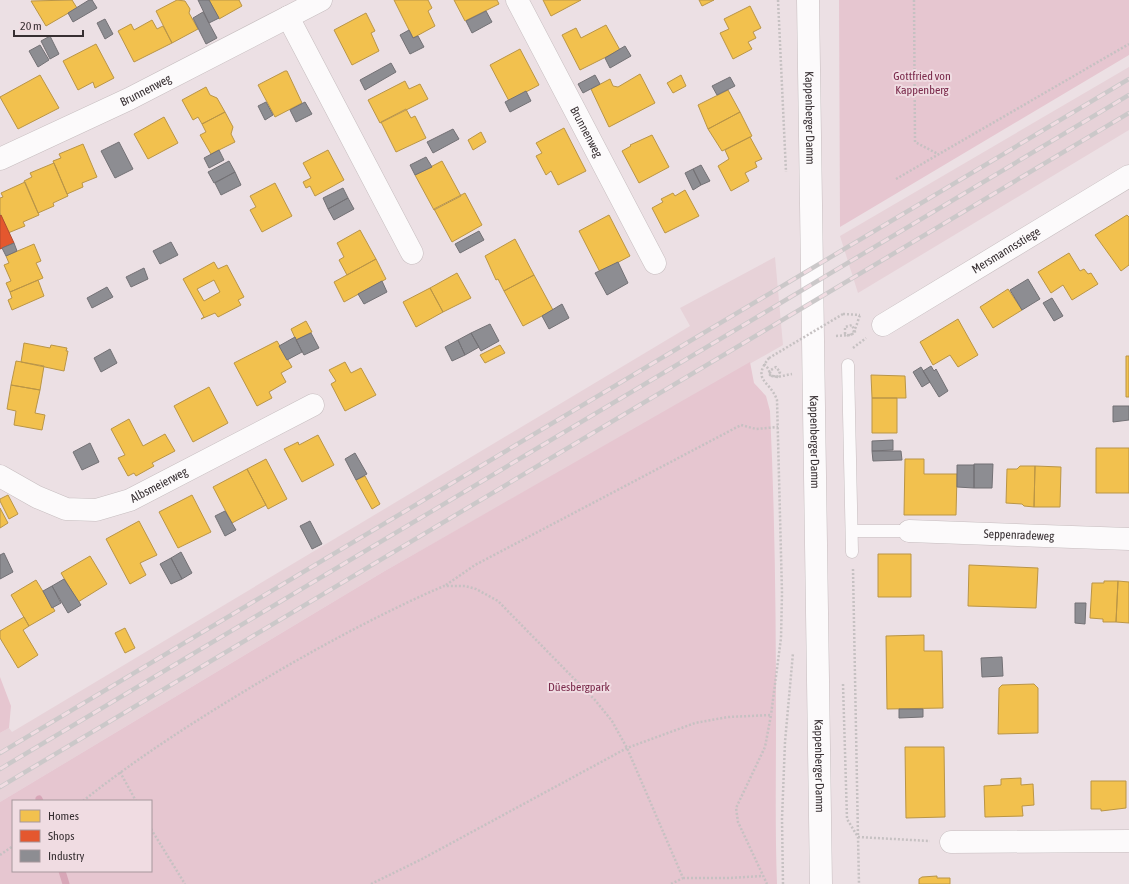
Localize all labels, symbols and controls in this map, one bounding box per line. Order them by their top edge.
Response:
scale bar [14,12,83,38]
text: 20 m [20,19,42,33]
park label: Gottfried von Kappenberg [893,69,951,97]
street label: Brunnenweg [118,71,174,109]
street label: Kappenberger Damm [802,71,817,165]
street label: Brunnenweg [567,104,606,161]
street label: Mersmannsstiege [969,224,1043,277]
street label: Kappenberger Damm [807,395,822,489]
street label: Albsmeierweg [128,464,191,506]
street label: Seppenradeweg [983,527,1055,543]
park label: Düesbergpark [548,680,611,694]
street label: Kappenberger Damm [812,719,827,813]
legend [12,800,152,872]
text: Homes [48,809,79,823]
text: Shops [48,829,74,843]
text: Industry [48,849,85,863]

